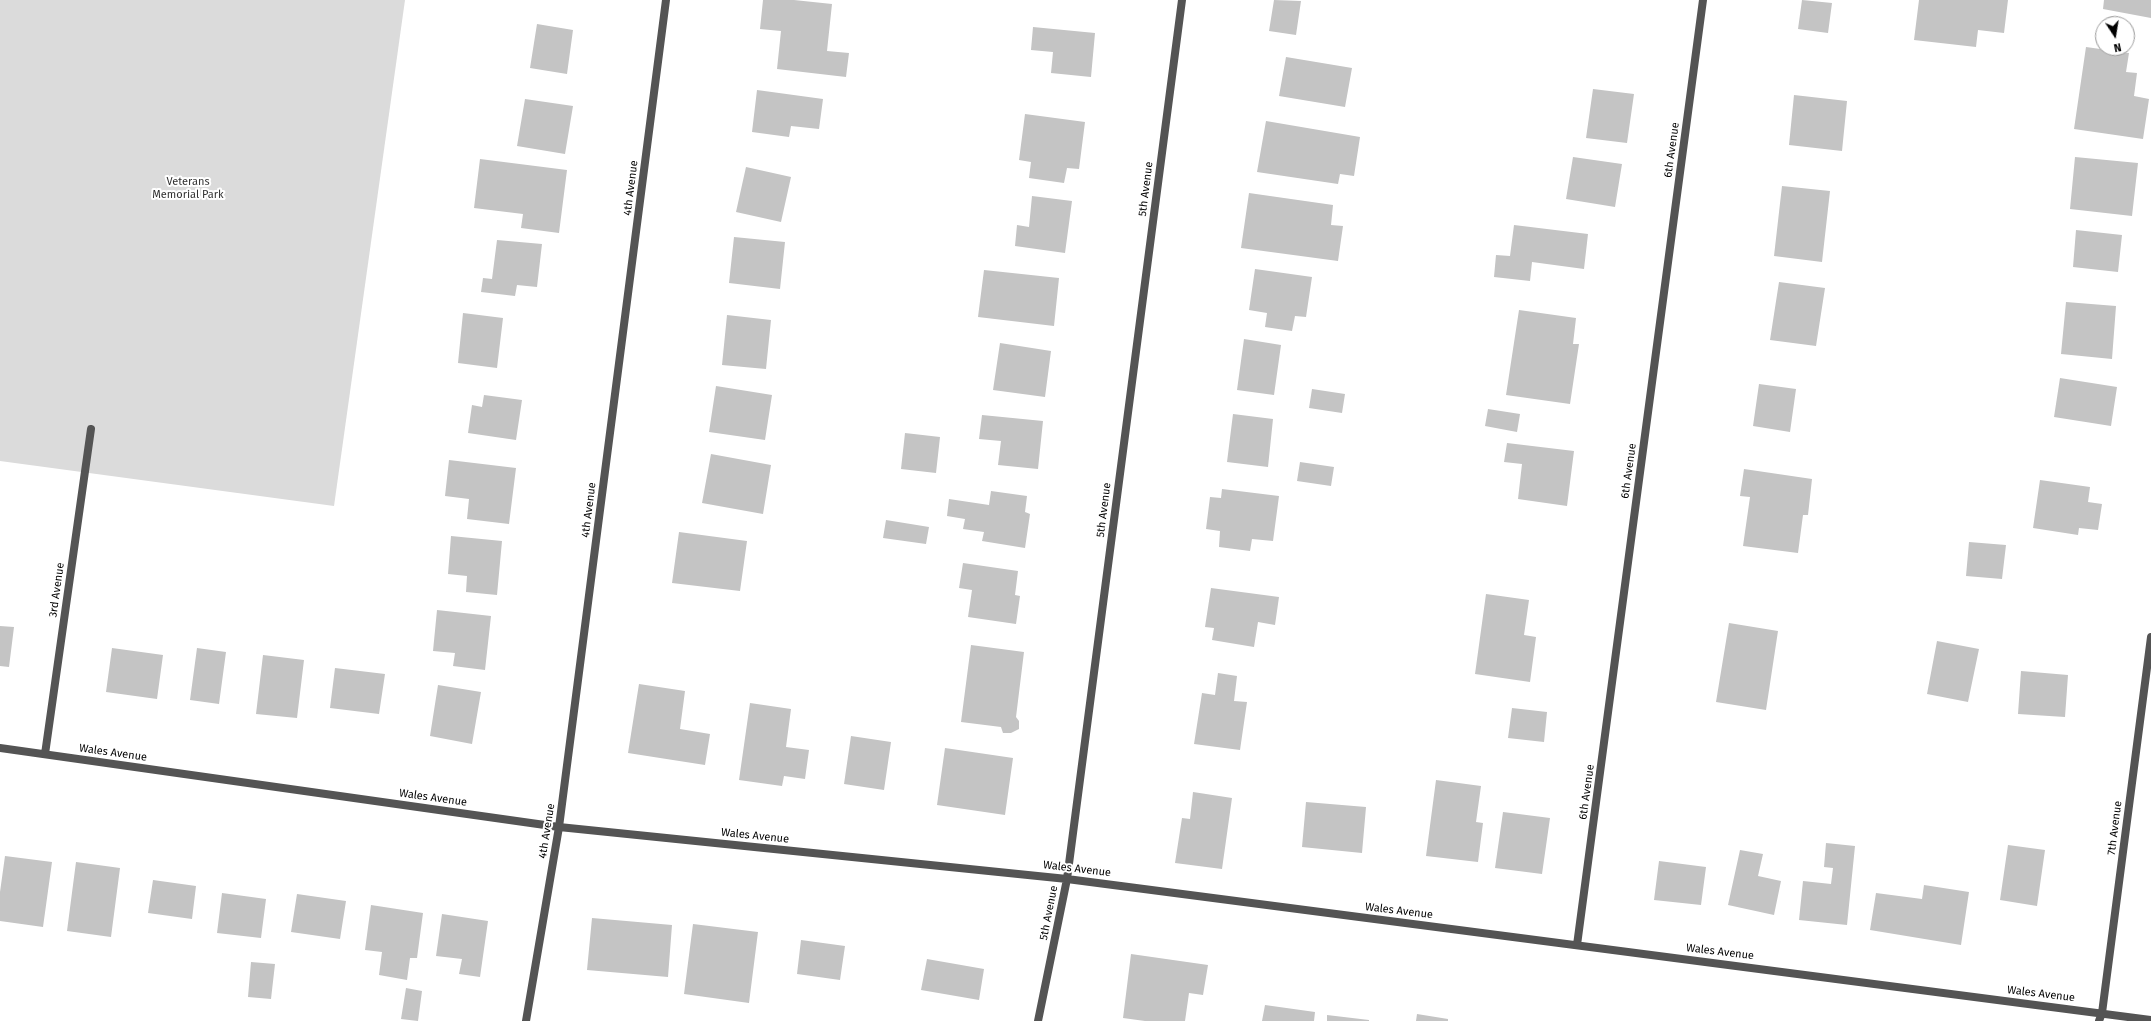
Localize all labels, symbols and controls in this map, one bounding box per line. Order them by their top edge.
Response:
north arrow [2095,16,2135,56]
text: N [2112,40,2122,54]
street label: 6th Avenue [1662,122,1682,178]
street label: 4th Avenue [621,160,641,216]
street label: 5th Avenue [1136,161,1156,217]
park label: Veterans Memorial Park [152,175,224,201]
street label: 6th Avenue [1619,443,1639,499]
street label: 4th Avenue [579,482,599,538]
street label: 5th Avenue [1094,482,1114,538]
street label: 3rd Avenue [47,562,67,618]
street label: Wales Avenue [78,742,148,764]
street label: 6th Avenue [1577,764,1597,820]
street label: Wales Avenue [398,787,468,809]
street label: 7th Avenue [2105,800,2125,856]
street label: 4th Avenue [536,802,558,860]
street label: Wales Avenue [720,826,790,846]
street label: Wales Avenue [1042,858,1112,880]
street label: 5th Avenue [1037,885,1061,941]
street label: Wales Avenue [1364,900,1434,922]
street label: Wales Avenue [1685,941,1755,963]
street label: Wales Avenue [2006,983,2076,1005]

